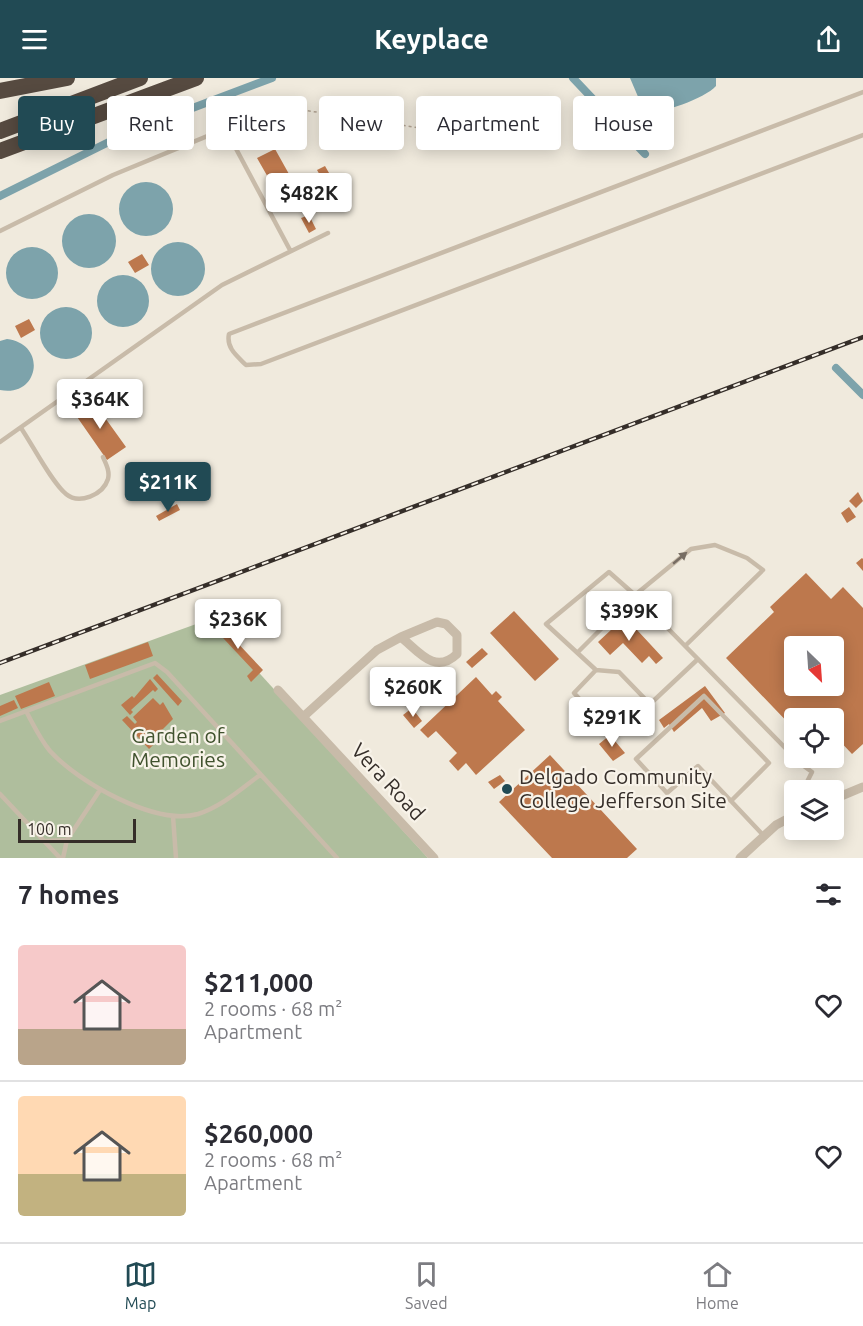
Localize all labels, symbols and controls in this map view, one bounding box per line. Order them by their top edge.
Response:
icon: menu [18,23,51,56]
icon: share [812,23,845,56]
text: Keyplace [374,24,489,54]
chip: Buy [18,96,95,150]
chip: Rent [107,96,194,150]
chip: Filters [206,96,307,150]
chip: New [319,96,404,150]
chip: Apartment [416,96,561,150]
chip: House [573,96,674,150]
pin: $482K [267,173,351,224]
text: $482K [280,181,338,204]
pin: $364K [58,379,142,430]
text: $364K [71,387,129,410]
pin: $211K [126,462,210,513]
text: $211K [139,470,197,493]
one-way arrow [672,551,688,564]
pin: $399K [587,591,671,642]
pin: $236K [196,599,280,650]
text: $399K [600,599,658,622]
text: $236K [209,607,267,630]
north arrow [784,636,844,696]
map controls [784,636,844,840]
pin: $260K [371,667,455,718]
text: $260K [384,675,442,698]
pin: $291K [570,697,654,748]
text: $291K [583,705,641,728]
button: locate [784,708,844,768]
park label: Garden of Memories [131,723,226,771]
street label: Vera Road [347,738,430,825]
place label: Delgado Community College Jefferson Site [519,764,727,812]
button: layers [784,780,844,840]
marker: Delgado Community College Jefferson Site [500,782,514,796]
scale bar [18,816,136,844]
text: 100 m [27,820,72,838]
icon: filters [812,878,845,911]
text: 7 homes [18,880,119,909]
text: $211,000 [204,968,313,997]
icon: home [66,969,138,1041]
icon: heart [812,989,845,1022]
text: 2 rooms · 68 m² [204,997,342,1020]
text: Apartment [204,1020,302,1043]
text: $260,000 [204,1119,313,1148]
icon: home [66,1120,138,1192]
icon: heart [812,1140,845,1173]
text: 2 rooms · 68 m² [204,1148,342,1171]
text: Apartment [204,1171,302,1194]
tab: Map [124,1258,157,1312]
tab: Saved [405,1258,448,1312]
tab: Home [696,1258,739,1312]

